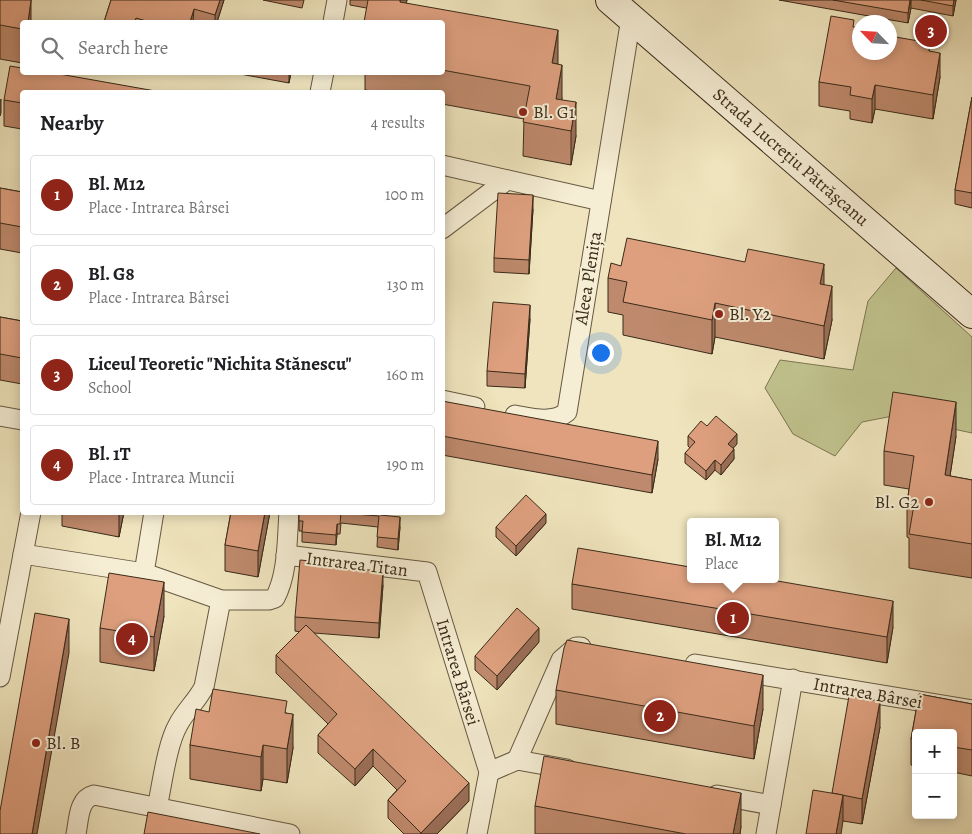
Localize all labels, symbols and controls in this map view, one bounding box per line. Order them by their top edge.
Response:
pin: 3 [915,12,947,50]
north arrow [852,15,897,60]
search box [20,20,445,75]
icon: search [38,34,66,62]
text: Search here [78,35,168,61]
street label: Strada Lucrețiu Pătrășcanu [708,83,874,232]
place label: Bl. G1 [533,100,575,124]
marker: Bl. G1 [517,106,529,118]
text: Nearby [40,109,103,137]
text: 4 results [371,112,425,134]
text: Bl. M12 [88,171,145,197]
text: 1 [54,184,60,206]
text: 100 m [385,184,424,206]
text: Place · Intrarea Bârsei [88,197,230,219]
street label: Aleea Plenița [569,229,607,327]
text: Bl. G8 [88,261,135,287]
text: 2 [53,274,61,296]
text: 130 m [387,274,424,296]
text: Place · Intrarea Bârsei [88,287,230,309]
place label: Bl. Y2 [729,302,772,326]
marker: Bl. Y2 [713,308,725,320]
your location [588,340,614,366]
text: Liceul Teoretic "Nichita Stănescu" [88,351,352,377]
text: 3 [54,364,60,386]
text: 160 m [386,364,424,386]
text: School [88,377,131,399]
text: Bl. 1T [88,441,131,467]
text: 4 [53,454,61,476]
text: 190 m [386,454,424,476]
text: Place · Intrarea Muncii [88,467,235,489]
place label: Bl. G2 [875,490,919,514]
marker: Bl. G2 [923,496,935,508]
popup [687,518,779,583]
text: Bl. M12 [704,527,762,553]
street label: Intrarea Titan [305,546,409,582]
text: Place [704,553,738,575]
pin: 1 [717,599,749,637]
street label: Intrarea Bârsei [430,616,486,728]
pin: 4 [116,620,148,658]
street label: Intrarea Bârsei [812,672,924,714]
pin: 2 [644,697,676,735]
map controls [912,729,957,819]
button: + [912,729,957,774]
place label: Bl. B [46,731,81,755]
marker: Bl. B [30,737,42,749]
button: − [912,774,957,819]

